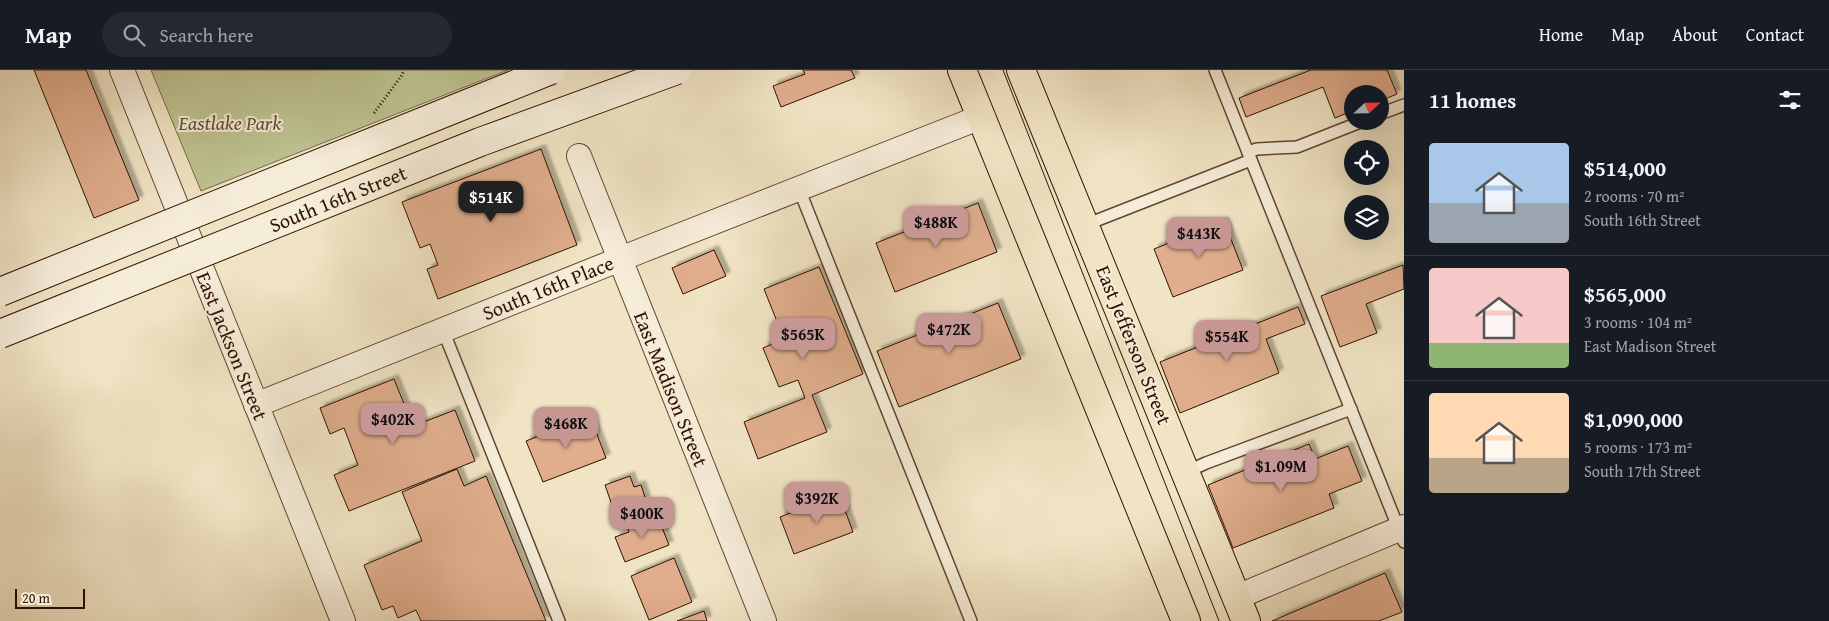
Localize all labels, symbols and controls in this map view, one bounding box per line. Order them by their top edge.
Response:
search box [102,12,452,57]
text: Map [25,17,72,52]
icon: search [120,21,148,49]
text: Search here [160,21,253,49]
text: Home [1539,21,1583,48]
text: Map [1611,21,1644,48]
text: About [1672,21,1718,48]
text: Contact [1746,21,1804,48]
north arrow [1344,85,1389,130]
map controls [1344,85,1389,240]
text: 11 homes [1429,85,1516,116]
icon: filters [1776,86,1804,114]
park label: Eastlake Park [178,108,282,137]
button: locate [1344,140,1389,185]
text: $514,000 [1584,153,1666,184]
street label: South 16th Street [265,158,411,239]
icon: home [1469,163,1529,223]
pin: $514K [456,180,526,223]
text: 2 rooms · 70 m² [1584,184,1684,208]
text: $514K [469,185,513,209]
button: layers [1344,195,1389,240]
pin: $488K [901,206,971,248]
text: South 16th Street [1584,208,1701,232]
text: $488K [914,210,958,234]
pin: $443K [1164,216,1234,259]
text: $443K [1177,221,1221,245]
street label: South 16th Place [478,248,618,327]
street label: East Jefferson Street [1089,261,1180,429]
street label: East Jackson Street [189,267,275,424]
text: $565,000 [1584,279,1666,310]
icon: home [1469,288,1529,348]
street label: East Madison Street [627,307,716,471]
text: 3 rooms · 104 m² [1584,310,1692,334]
pin: $472K [914,312,984,355]
text: $472K [927,317,971,341]
pin: $565K [768,318,838,360]
pin: $554K [1192,320,1262,362]
text: $565K [781,322,825,346]
text: $554K [1205,324,1249,348]
text: East Madison Street [1584,334,1716,358]
pin: $402K [358,402,428,445]
text: $1,090,000 [1584,404,1683,435]
pin: $468K [531,406,601,449]
text: $402K [371,407,415,431]
text: $468K [544,411,588,435]
icon: home [1469,413,1529,473]
text: 5 rooms · 173 m² [1584,435,1692,459]
pin: $1.09M [1240,450,1322,492]
text: $1.09M [1255,454,1307,478]
text: South 17th Street [1584,459,1701,483]
pin: $392K [782,482,852,524]
text: $392K [795,486,839,510]
pin: $400K [607,496,677,539]
text: $400K [620,501,664,525]
scale bar [15,586,85,609]
text: 20 m [22,588,50,608]

